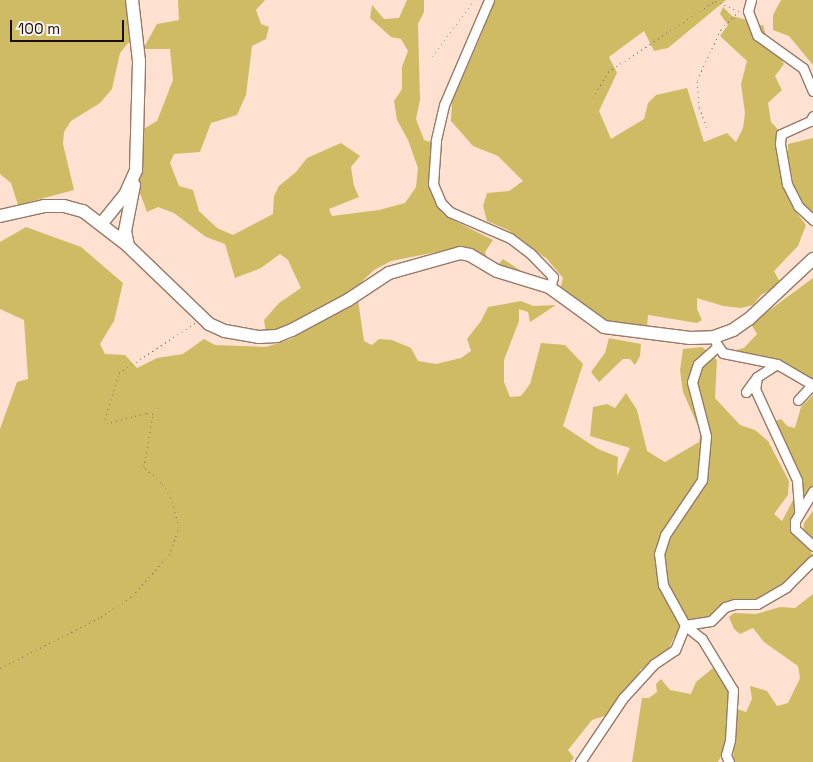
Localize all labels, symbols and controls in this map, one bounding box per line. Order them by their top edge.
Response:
scale bar [12,10,126,42]
text: 100 m [18,19,60,38]

